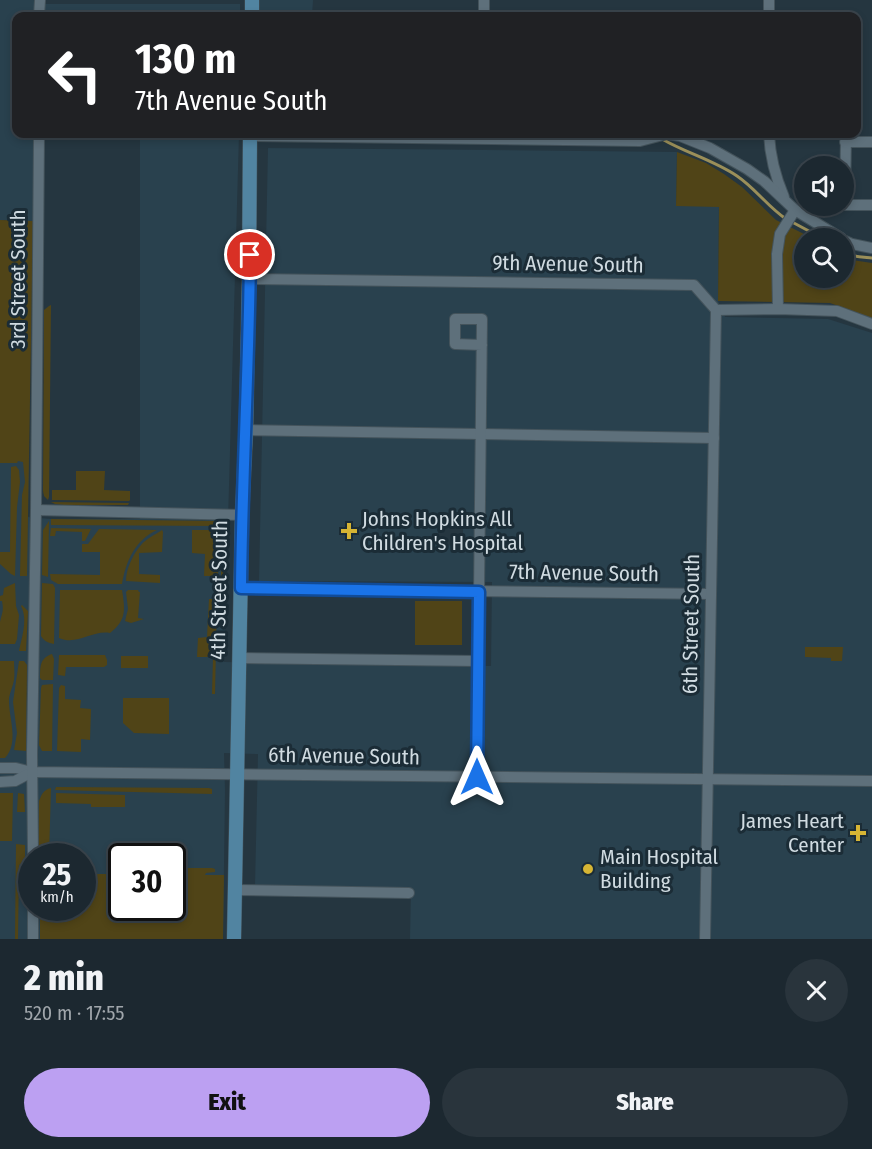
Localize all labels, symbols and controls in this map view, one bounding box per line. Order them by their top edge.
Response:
text: 130 m [135,34,236,84]
icon: left [36,36,114,114]
text: 7th Avenue South [135,85,328,117]
map controls [794,156,854,288]
button: sound [794,156,854,216]
street label: 3rd Street South [5,209,31,349]
button: search [794,228,854,288]
pin [224,229,275,280]
icon: arrive [233,238,266,271]
street label: 9th Avenue South [492,250,644,278]
place label: Johns Hopkins All Children's Hospital [362,506,523,556]
street label: 4th Street South [205,520,233,660]
marker: Johns Hopkins All Children's Hospital [340,522,358,540]
street label: 6th Street South [677,554,705,694]
street label: 7th Avenue South [509,559,659,587]
street label: 6th Avenue South [268,742,420,770]
position arrow [445,745,509,809]
place label: James Heart Center [740,808,845,858]
marker: James Heart Center [849,824,867,842]
speed limit sign: 30 [108,843,186,921]
place label: Main Hospital Building [600,844,719,894]
text: 25 [43,857,71,893]
marker: Main Hospital Building [581,862,595,876]
text: km/h [40,888,74,906]
text: 2 min [24,956,104,1000]
button: close [785,959,848,1022]
text: 520 m · 17:55 [24,1001,124,1025]
button: Exit [24,1068,430,1137]
button: Share [442,1068,848,1137]

